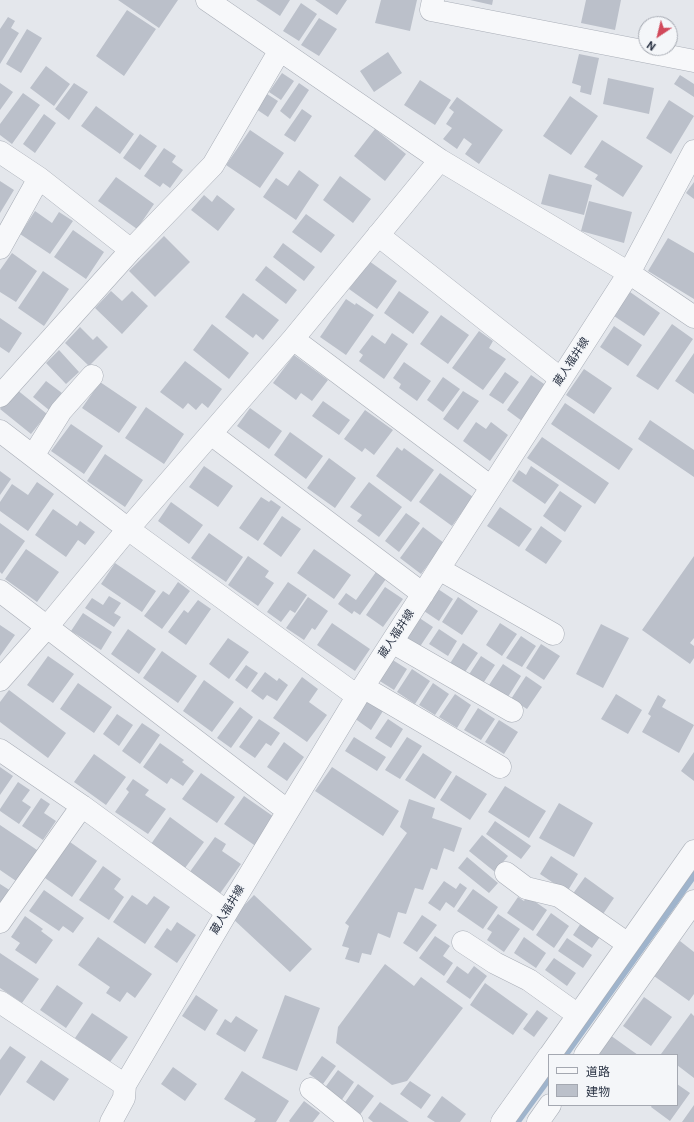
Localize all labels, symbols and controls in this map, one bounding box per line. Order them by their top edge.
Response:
north arrow [638,16,678,56]
text: N [645,38,658,53]
street label: 蔵人福井線 [551,335,593,389]
street label: 蔵人福井線 [376,607,418,661]
street label: 蔵人福井線 [208,883,248,937]
legend [548,1054,678,1106]
text: 道路 [586,1065,610,1079]
text: 建物 [586,1085,610,1099]

